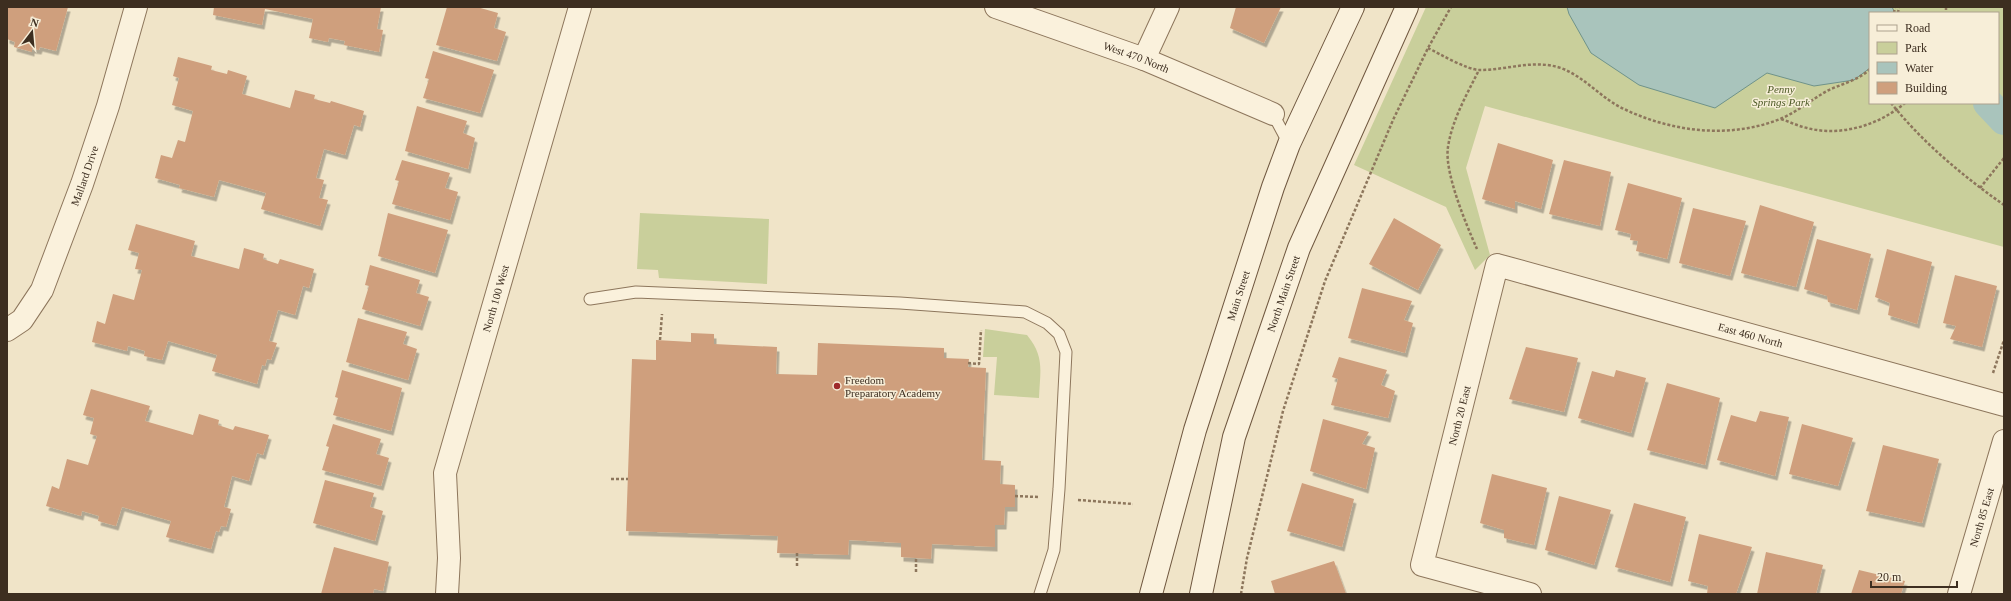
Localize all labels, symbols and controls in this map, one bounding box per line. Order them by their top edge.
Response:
north arrow [12,12,52,52]
legend [1869,12,1999,104]
text: N [29,16,40,29]
text: Road [1905,21,1930,35]
street label: West 470 North [1102,39,1172,75]
text: Park [1905,41,1927,55]
text: Water [1905,61,1933,75]
text: Building [1905,81,1947,95]
park label: Penny Springs Park [1752,83,1811,108]
street label: Mallard Drive [68,144,100,207]
street label: North Main Street [1265,254,1302,334]
street label: North 100 West [480,263,511,333]
street label: Main Street [1225,269,1252,322]
street label: East 460 North [1717,320,1785,350]
place label: Freedom Preparatory Academy [845,374,941,399]
marker: Freedom Preparatory Academy [832,381,842,391]
street label: North 20 East [1446,384,1473,447]
street label: North 85 East [1967,486,1996,548]
scale bar [1871,563,1957,589]
text: 20 m [1877,570,1902,584]

